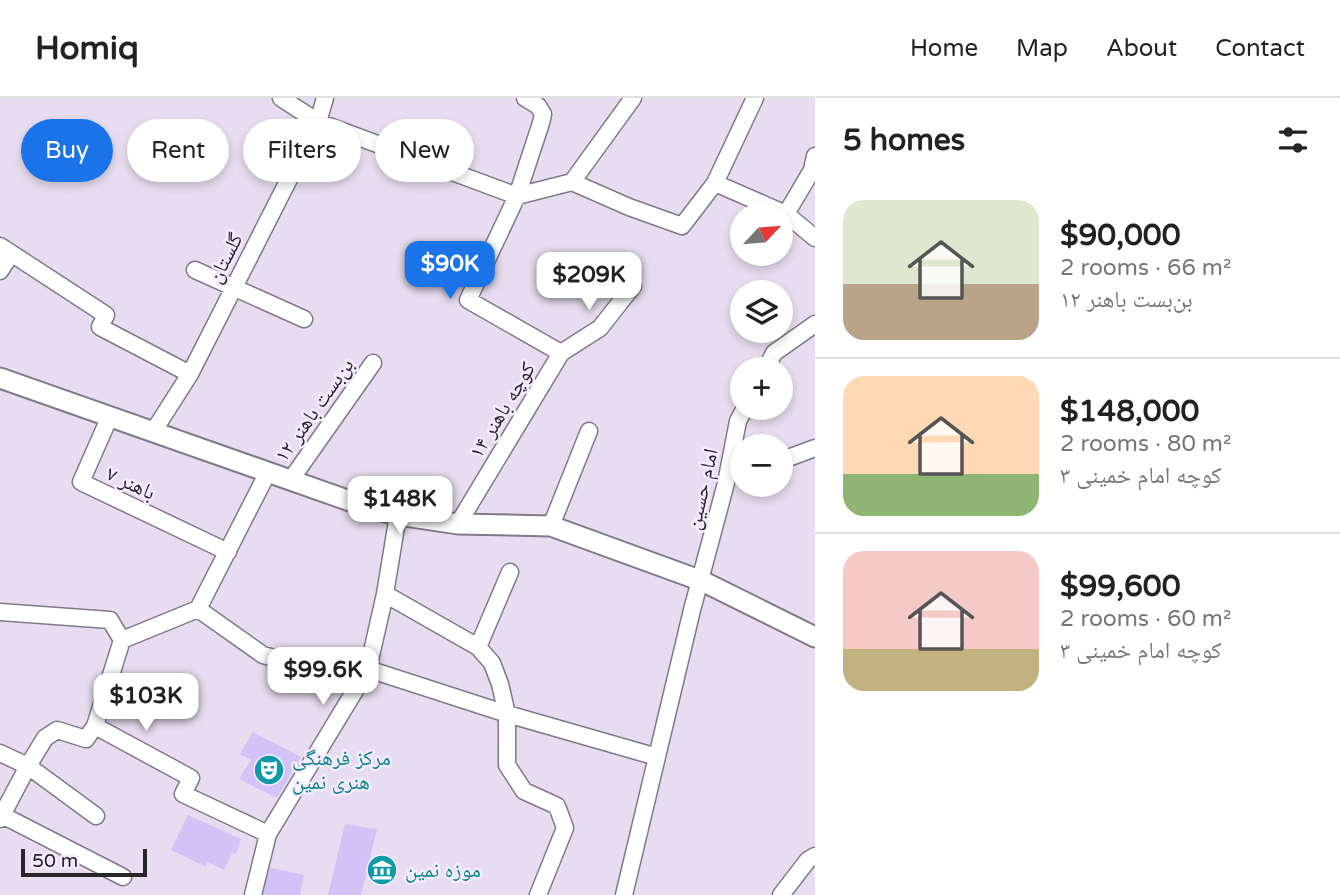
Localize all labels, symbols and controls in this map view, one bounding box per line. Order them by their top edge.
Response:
text: Homiq [35,29,139,68]
text: Home [910,34,978,63]
text: Map [1016,34,1068,63]
text: About [1106,34,1177,63]
text: Contact [1215,34,1305,63]
chip: Buy [21,119,113,182]
chip: Rent [127,119,229,182]
chip: Filters [243,119,361,182]
chip: New [375,119,474,182]
icon: filters [1274,121,1312,159]
text: 5 homes [843,122,965,159]
north arrow [730,203,793,266]
map controls [730,203,793,497]
text: $90,000 [1060,217,1180,254]
icon: home [899,228,983,312]
street label: گلستان [202,229,249,287]
pin: $90K [409,242,491,301]
text: $90K [421,250,479,278]
pin: $209K [540,252,638,312]
text: 2 rooms · 66 m² [1060,254,1231,282]
text: $209K [553,261,625,289]
button: layers [730,280,793,343]
text: بن‌بست باهنر ۱۲ [1060,286,1193,314]
street label: بن‌بست باهنر ۱۲ [269,354,359,467]
street label: کوچه باهنر ۱۴ [464,357,541,463]
button: + [730,357,793,420]
text: $148,000 [1060,393,1199,430]
icon: home [899,404,983,488]
text: 2 rooms · 80 m² [1060,430,1231,458]
button: − [730,434,793,497]
street label: امام حسین [681,446,725,532]
street label: باهنر ۷ [102,461,159,506]
text: کوچه امام خمینی ۳ [1060,462,1222,490]
pin: $148K [351,476,449,536]
text: $148K [364,485,436,513]
text: $99,600 [1060,568,1180,605]
icon: home [899,579,983,663]
text: 2 rooms · 60 m² [1060,605,1231,633]
text: کوچه امام خمینی ۳ [1060,637,1222,665]
pin: $99.6K [266,648,380,707]
text: $99.6K [284,656,362,684]
pin: $103K [97,674,195,733]
text: $103K [110,682,182,710]
place label: مرکز فرهنگی هنری نمین [292,746,391,795]
theatre icon: مرکز فرهنگی هنری نمین [252,753,286,787]
scale bar [21,846,147,878]
text: 50 m [32,850,78,872]
museum icon: موزه نمین [365,853,399,887]
place label: موزه نمین [405,858,481,883]

